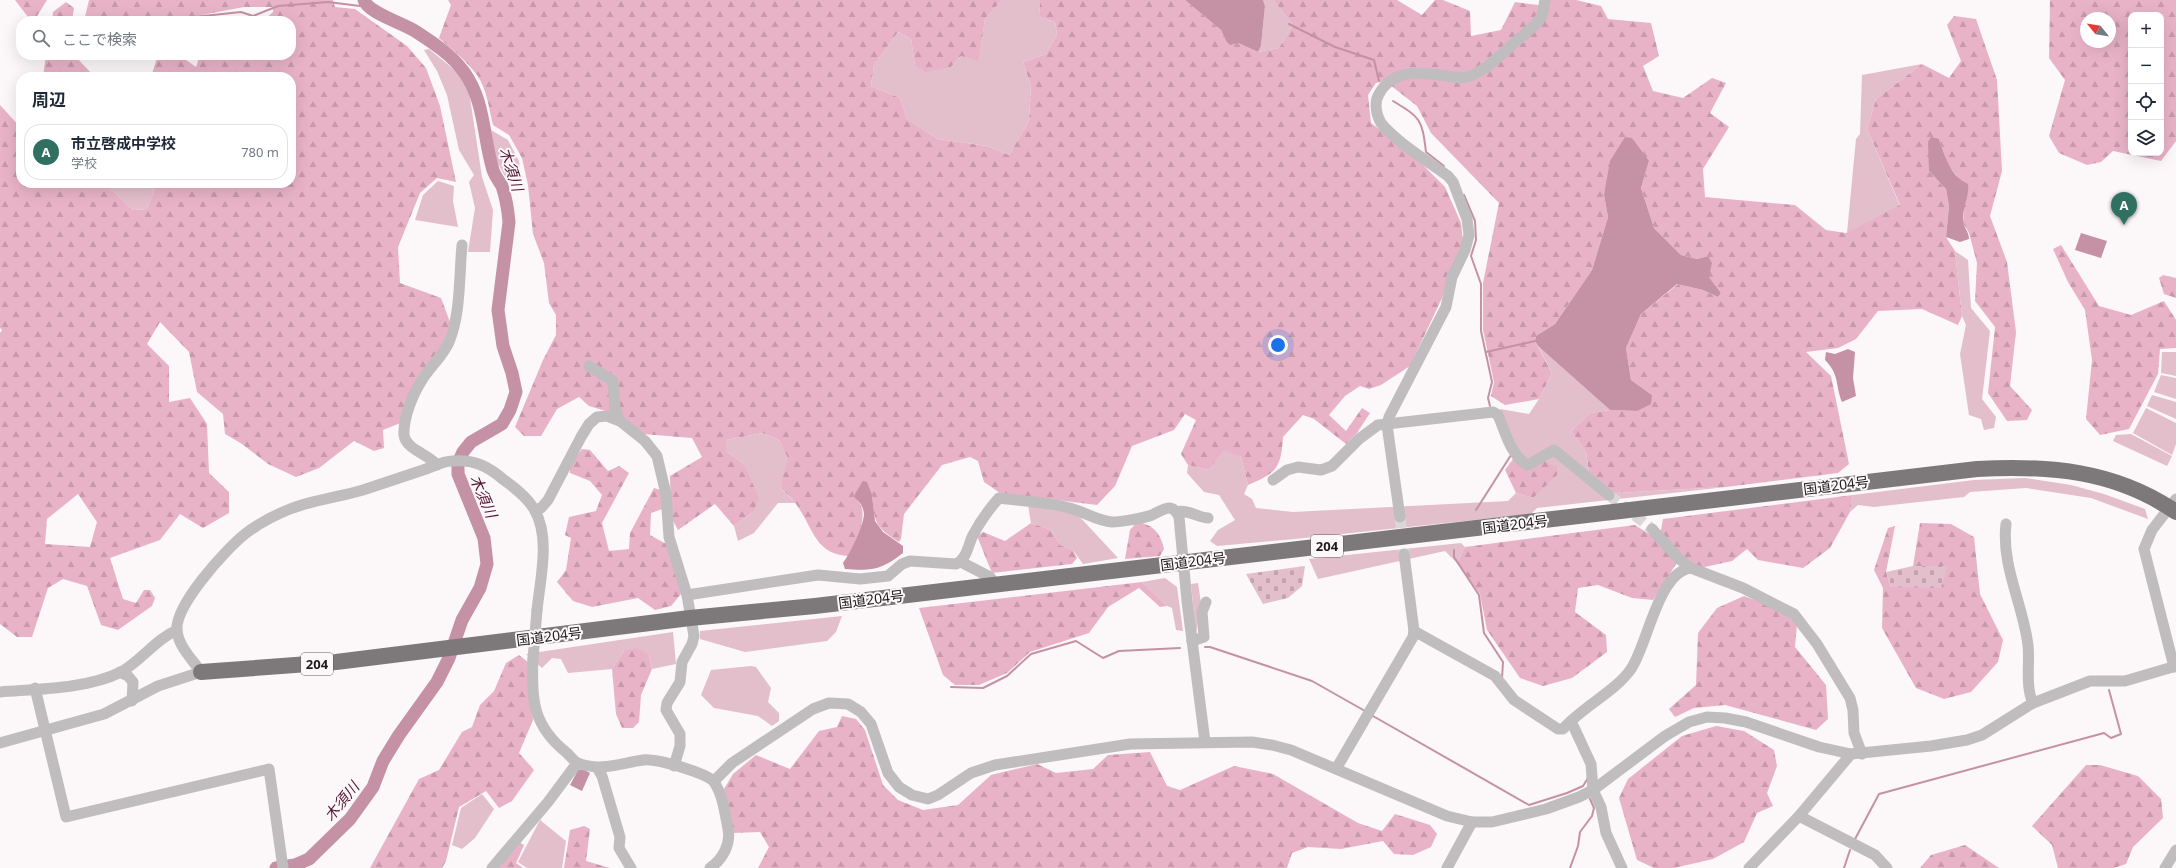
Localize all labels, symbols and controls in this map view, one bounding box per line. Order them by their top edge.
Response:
north arrow [2080,12,2116,48]
map controls [2128,12,2164,156]
button: + [2128,12,2164,48]
search box [16,16,296,60]
icon: search [30,27,52,49]
text: ここで検索 [62,29,137,49]
button: − [2128,48,2164,84]
button: locate [2128,84,2164,120]
text: 周辺 [32,88,66,111]
button: layers [2128,120,2164,156]
text: 市立啓成中学校 [71,133,176,153]
text: A [42,143,51,161]
text: 780 m [241,143,279,161]
water label: 木須川 [496,145,529,195]
text: 学校 [71,154,97,172]
pin: A [2111,192,2137,225]
your location [1268,335,1288,355]
water label: 木須川 [466,471,503,522]
street label: 国道204号 [1802,472,1870,498]
street label: 国道204号 [1481,511,1549,537]
road number: 204 [1311,535,1343,557]
street label: 国道204号 [1159,548,1227,574]
street label: 国道204号 [837,586,905,612]
street label: 国道204号 [515,623,583,649]
road number: 204 [301,653,333,675]
water label: 木須川 [319,776,364,825]

